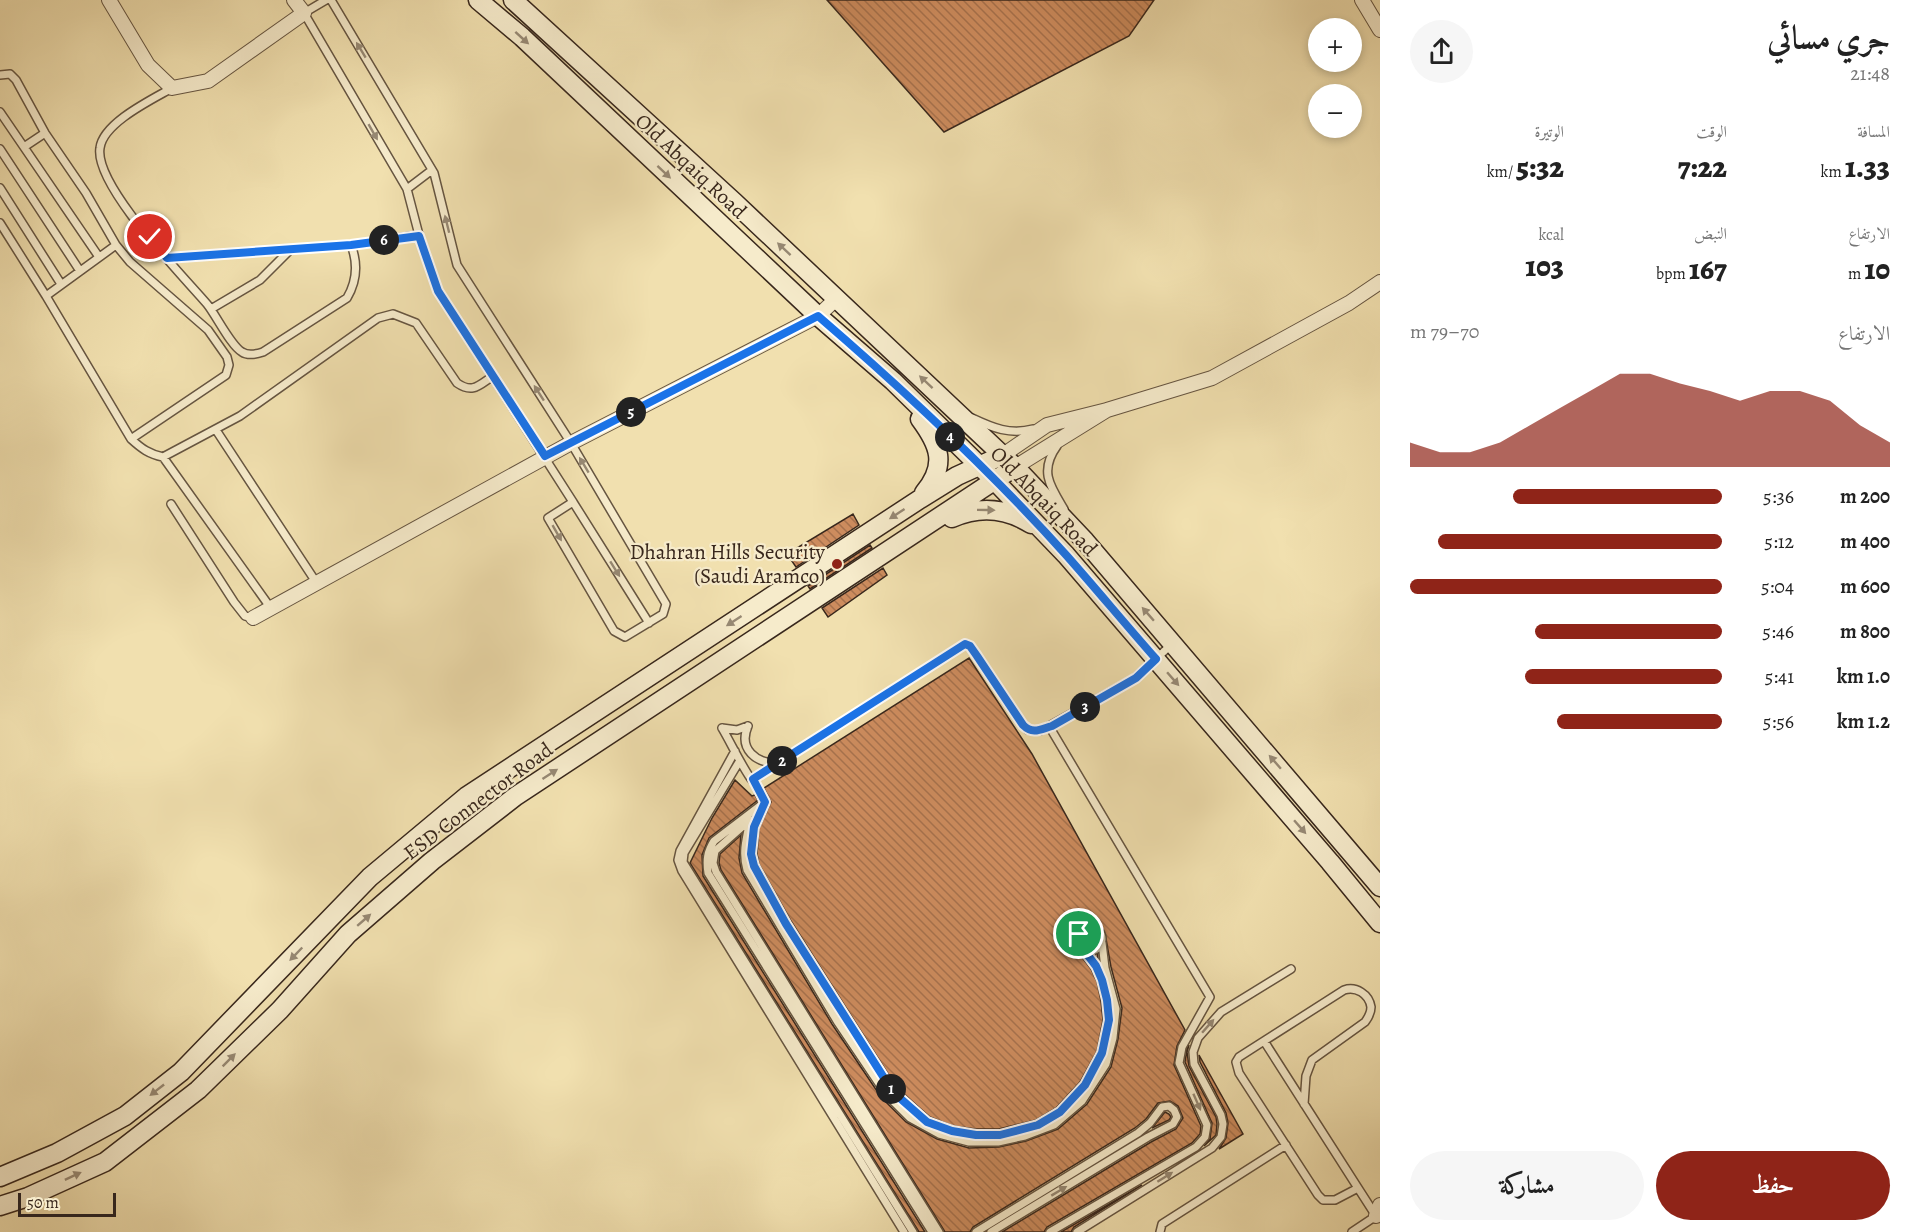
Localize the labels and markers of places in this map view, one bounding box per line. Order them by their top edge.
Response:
pin [124,211,175,262]
pin: 6 [369,225,399,255]
pin: 5 [616,397,646,427]
pin: 4 [935,422,965,452]
place label: Dhahran Hills Security (Saudi Aramco) [630,538,826,590]
marker: Dhahran Hills Security (Saudi Aramco) [830,557,844,571]
pin: 3 [1070,692,1100,722]
pin: 2 [767,746,797,776]
pin [1053,908,1104,959]
pin: 1 [876,1074,906,1104]

